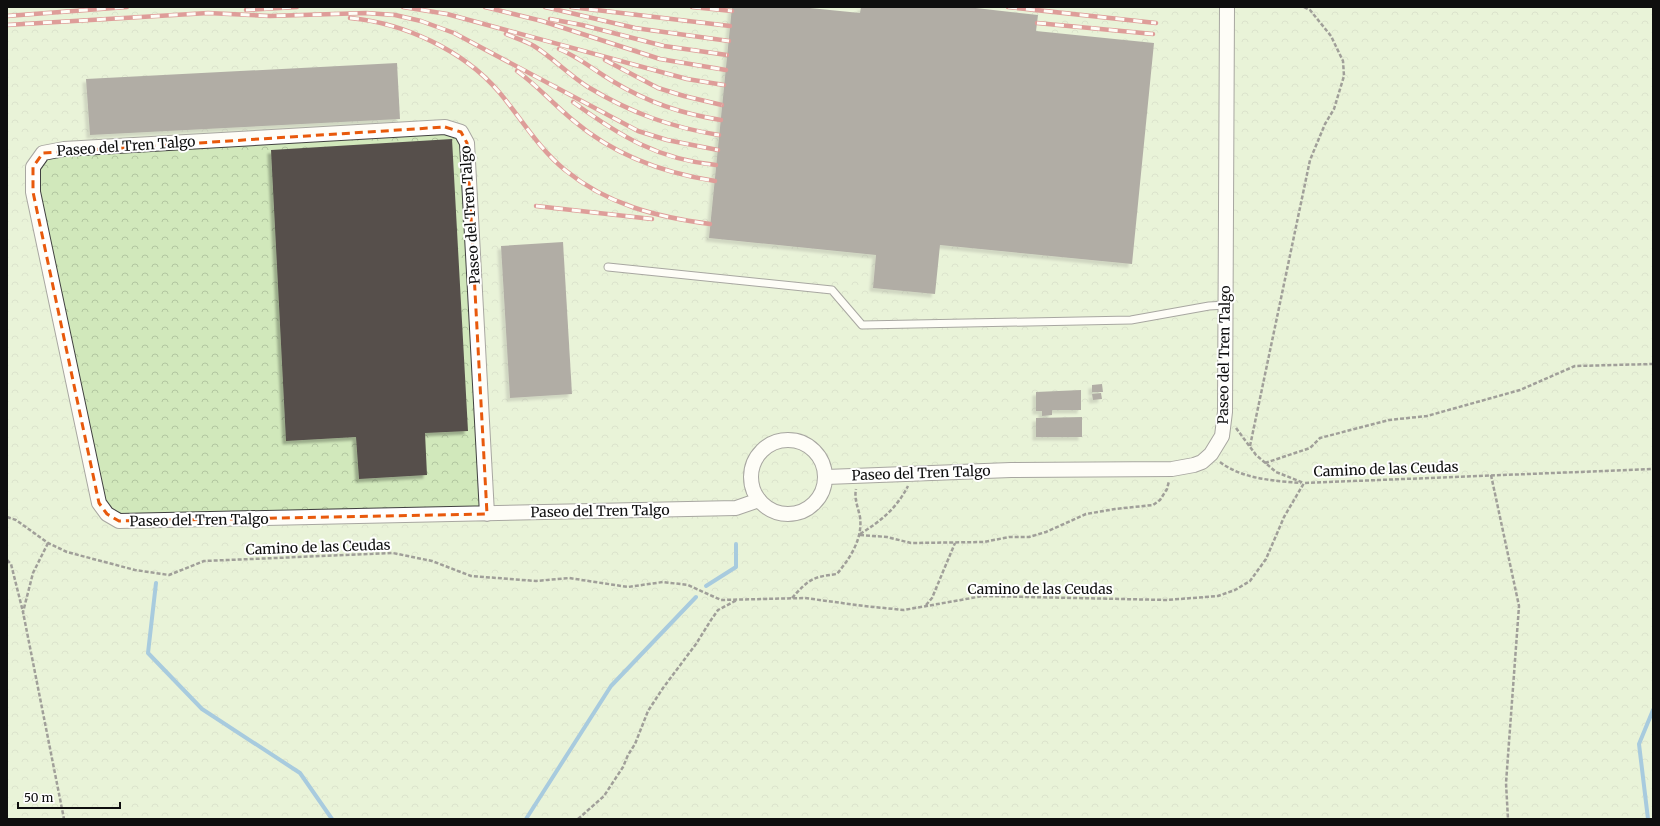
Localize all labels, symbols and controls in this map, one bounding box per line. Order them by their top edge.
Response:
street label: Paseo del Tren Talgo [56,132,196,160]
street label: Paseo del Tren Talgo [456,145,484,285]
street label: Paseo del Tren Talgo [1214,285,1234,425]
street label: Camino de las Ceudas [1313,457,1459,481]
street label: Paseo del Tren Talgo [851,462,991,484]
street label: Paseo del Tren Talgo [530,501,670,521]
street label: Paseo del Tren Talgo [129,510,269,530]
street label: Camino de las Ceudas [245,535,391,559]
street label: Camino de las Ceudas [967,580,1113,598]
scale bar [18,784,120,810]
text: 50 m [24,790,53,805]

